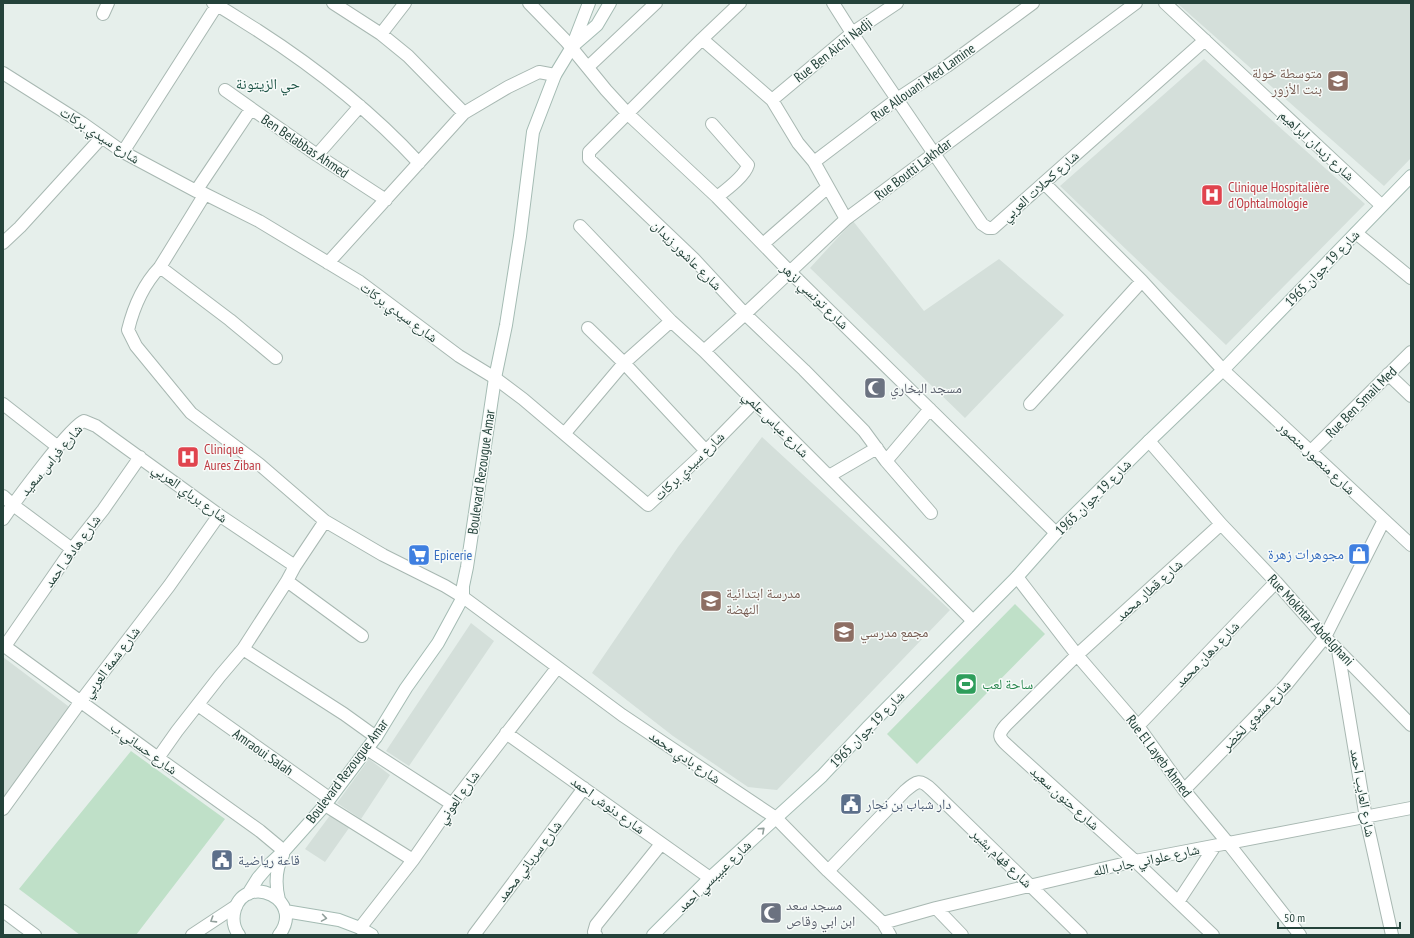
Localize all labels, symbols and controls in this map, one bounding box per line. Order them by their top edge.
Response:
street label: Rue Ben Aichi Nadji [790,14,876,86]
street label: Rue Allouani Med Lamine [867,39,979,125]
place label: متوسطة خولة بنت الأزور [1252,64,1322,98]
school or university icon: متوسطة خولة بنت الأزور [1325,68,1351,94]
district label: حي الزيتونة [236,74,301,96]
street label: شارع سيدي بركات [55,102,143,170]
street label: شارع زيدان ابراهيم [1275,105,1358,185]
street label: Ben Belabbas Ahmed [258,110,352,182]
street label: Rue Boutti Lakhdar [871,134,955,204]
street label: شارع كحلات العربي [997,146,1084,227]
place label: Clinique Hospitalière d'Ophtalmologie [1228,178,1330,212]
hospital icon: Clinique Hospitalière d'Ophtalmologie [1199,182,1225,208]
street label: شارع عاشور زيدان [647,216,726,295]
street label: شارع 19 جوان 1965 [1281,226,1364,311]
street label: شارع تونسي لزهر [775,258,853,335]
street label: شارع سيدي بركات [355,278,441,348]
street label: Rue Ben Smail Med [1321,362,1401,442]
mosque icon: مسجد البخاري [862,375,888,401]
place label: مسجد البخاري [890,379,962,400]
street label: شارع عباس علمي [737,387,813,463]
street label: Boulevard Rezougue Amar [463,408,499,536]
street label: شارع منصور منصور [1273,417,1359,499]
street label: شارع فراس سعيد [16,420,87,500]
street label: شارع سيدي بركات [650,428,730,506]
place label: Clinique Aures Ziban [204,440,261,474]
hospital icon: Clinique Aures Ziban [175,444,201,470]
street label: شارع 19 جوان 1965 [1051,455,1136,540]
street label: شارع برباي العربي [147,459,231,529]
street label: شارع هادف احمد [40,511,105,591]
shop icon: مجوهرات زهرة [1346,541,1372,567]
supermarket icon: Epicerie [406,542,432,568]
place label: مجوهرات زهرة [1268,545,1344,563]
place label: Epicerie [434,546,473,564]
street label: شارع قطار محمد [1112,555,1187,626]
street label: Rue Mokhtar Abdelghani [1264,570,1358,670]
place label: مدرسة ابتدائية النهضة [726,584,800,618]
school or university icon: مدرسة ابتدائية النهضة [698,588,724,614]
street label: شارع دهان محمد [1171,617,1244,692]
school or university icon: مجمع مدرسي [831,619,857,645]
street label: شارع شمة العربي [78,623,146,703]
place label: مجمع مدرسي [860,623,928,644]
sports icon: ساحة لعب [953,671,979,697]
place label: ساحة لعب [982,675,1033,693]
street label: شارع مشوي لخضر [1217,676,1296,757]
street label: شارع 19 جوان 1965 [826,687,909,772]
street label: Rue El Layeb Ahmed [1122,711,1196,801]
street label: Boulevard Rezougue Amar [302,715,392,827]
street label: شارع حساني ب [105,718,181,780]
street label: Amraoui Salah [229,725,297,779]
street label: شارع بادي محمد [644,726,724,790]
street label: شارع العايب احمد [1345,748,1380,839]
street label: شارع حنون سعيد [1026,762,1103,835]
street label: شارع العوني [433,767,485,829]
street label: شارع دنوش احمد [567,772,649,839]
public building icon: دار شباب بن نجار [838,791,864,817]
place label: دار شباب بن نجار [865,795,951,813]
street label: شارع سرياني محمد [493,817,568,907]
street label: شارع فهام بشير [966,824,1036,892]
one-way arrow [757,828,765,835]
street label: شارع عبيبسي احمد [673,836,757,918]
street label: شارع علواني جاب الله [1091,840,1202,883]
public building icon: قاعة رياضية [209,847,235,873]
place label: قاعة رياضية [238,851,300,869]
place label: مسجد سعد ابن ابي وقاص [786,896,855,933]
mosque icon: مسجد سعد ابن ابي وقاص [758,900,784,926]
scale bar [1278,904,1400,930]
text: 50 m [1284,910,1305,925]
one-way arrow [321,913,327,921]
one-way arrow [211,915,218,922]

